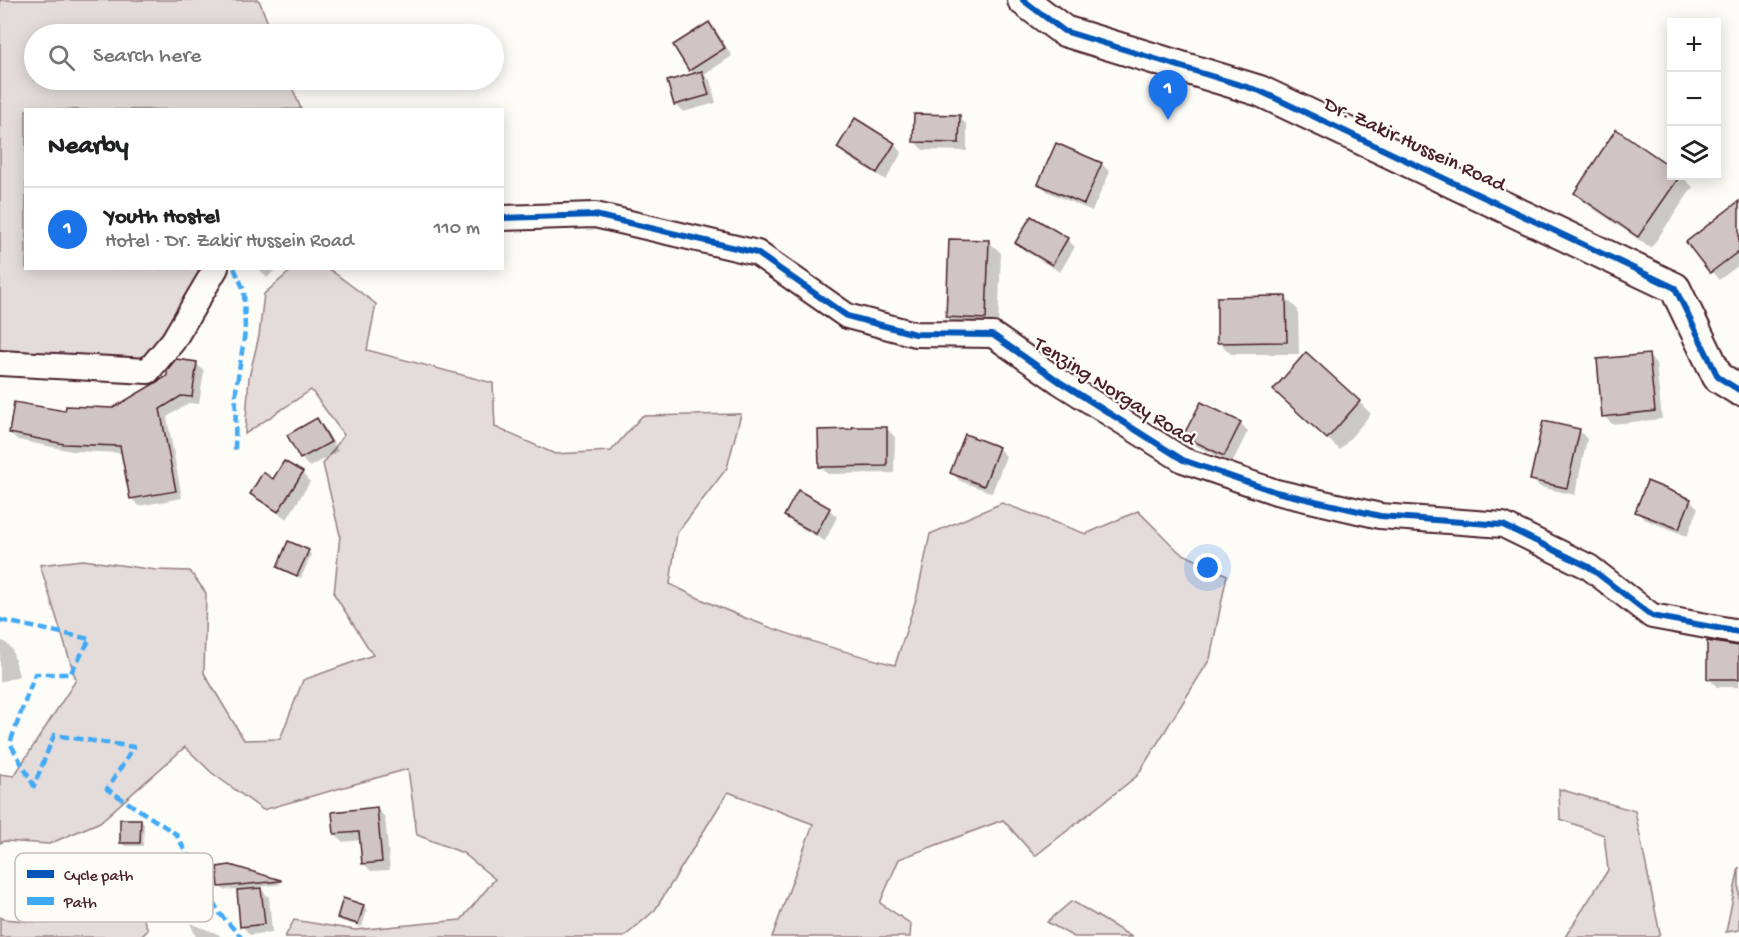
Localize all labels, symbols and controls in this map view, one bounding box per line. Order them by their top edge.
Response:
map controls [1667,18,1721,180]
button: + [1667,18,1721,72]
search box [24,24,504,90]
icon: search [45,41,78,74]
text: Search here [93,44,201,70]
pin: 1 [1148,70,1188,120]
button: − [1667,72,1721,126]
street label: Dr. Zakir Hussein Road [1317,92,1510,200]
button: layers [1667,126,1721,180]
text: Nearby [48,132,129,163]
text: Youth Hostel [105,205,220,231]
text: 1 [63,218,72,241]
text: 110 m [434,218,480,241]
text: Hotel · Dr. Zakir Hussein Road [105,231,354,254]
street label: Tenzing Norgay Road [1027,332,1201,454]
your location [1193,553,1222,582]
legend [15,853,213,922]
text: Cycle path [64,868,134,887]
text: Path [63,895,97,914]

